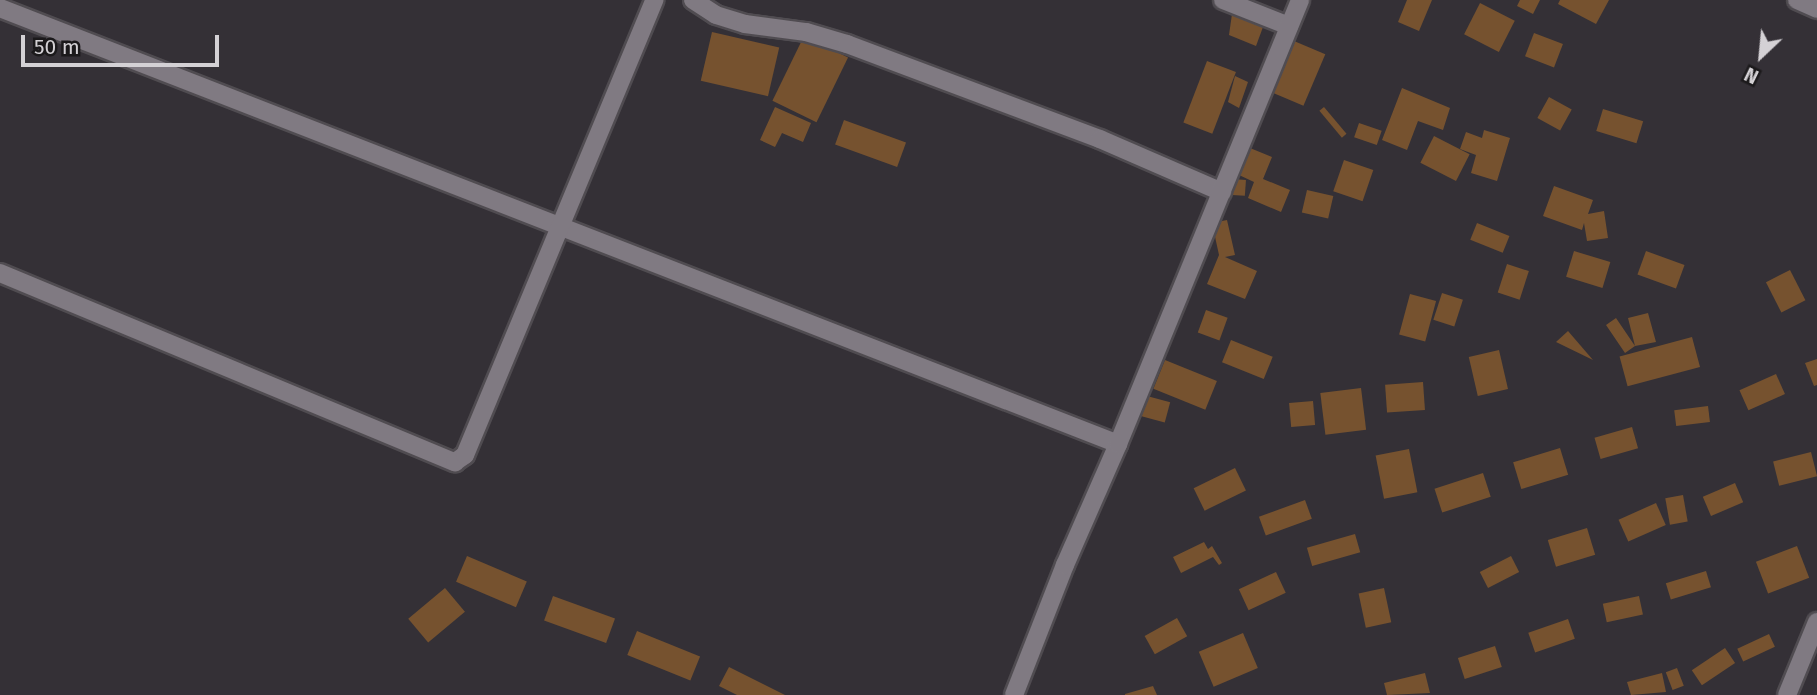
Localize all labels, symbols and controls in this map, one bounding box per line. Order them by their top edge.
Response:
scale bar [24,21,222,65]
north arrow [1726,21,1796,91]
text: 50 m [34,34,80,60]
text: N [1741,62,1762,88]

